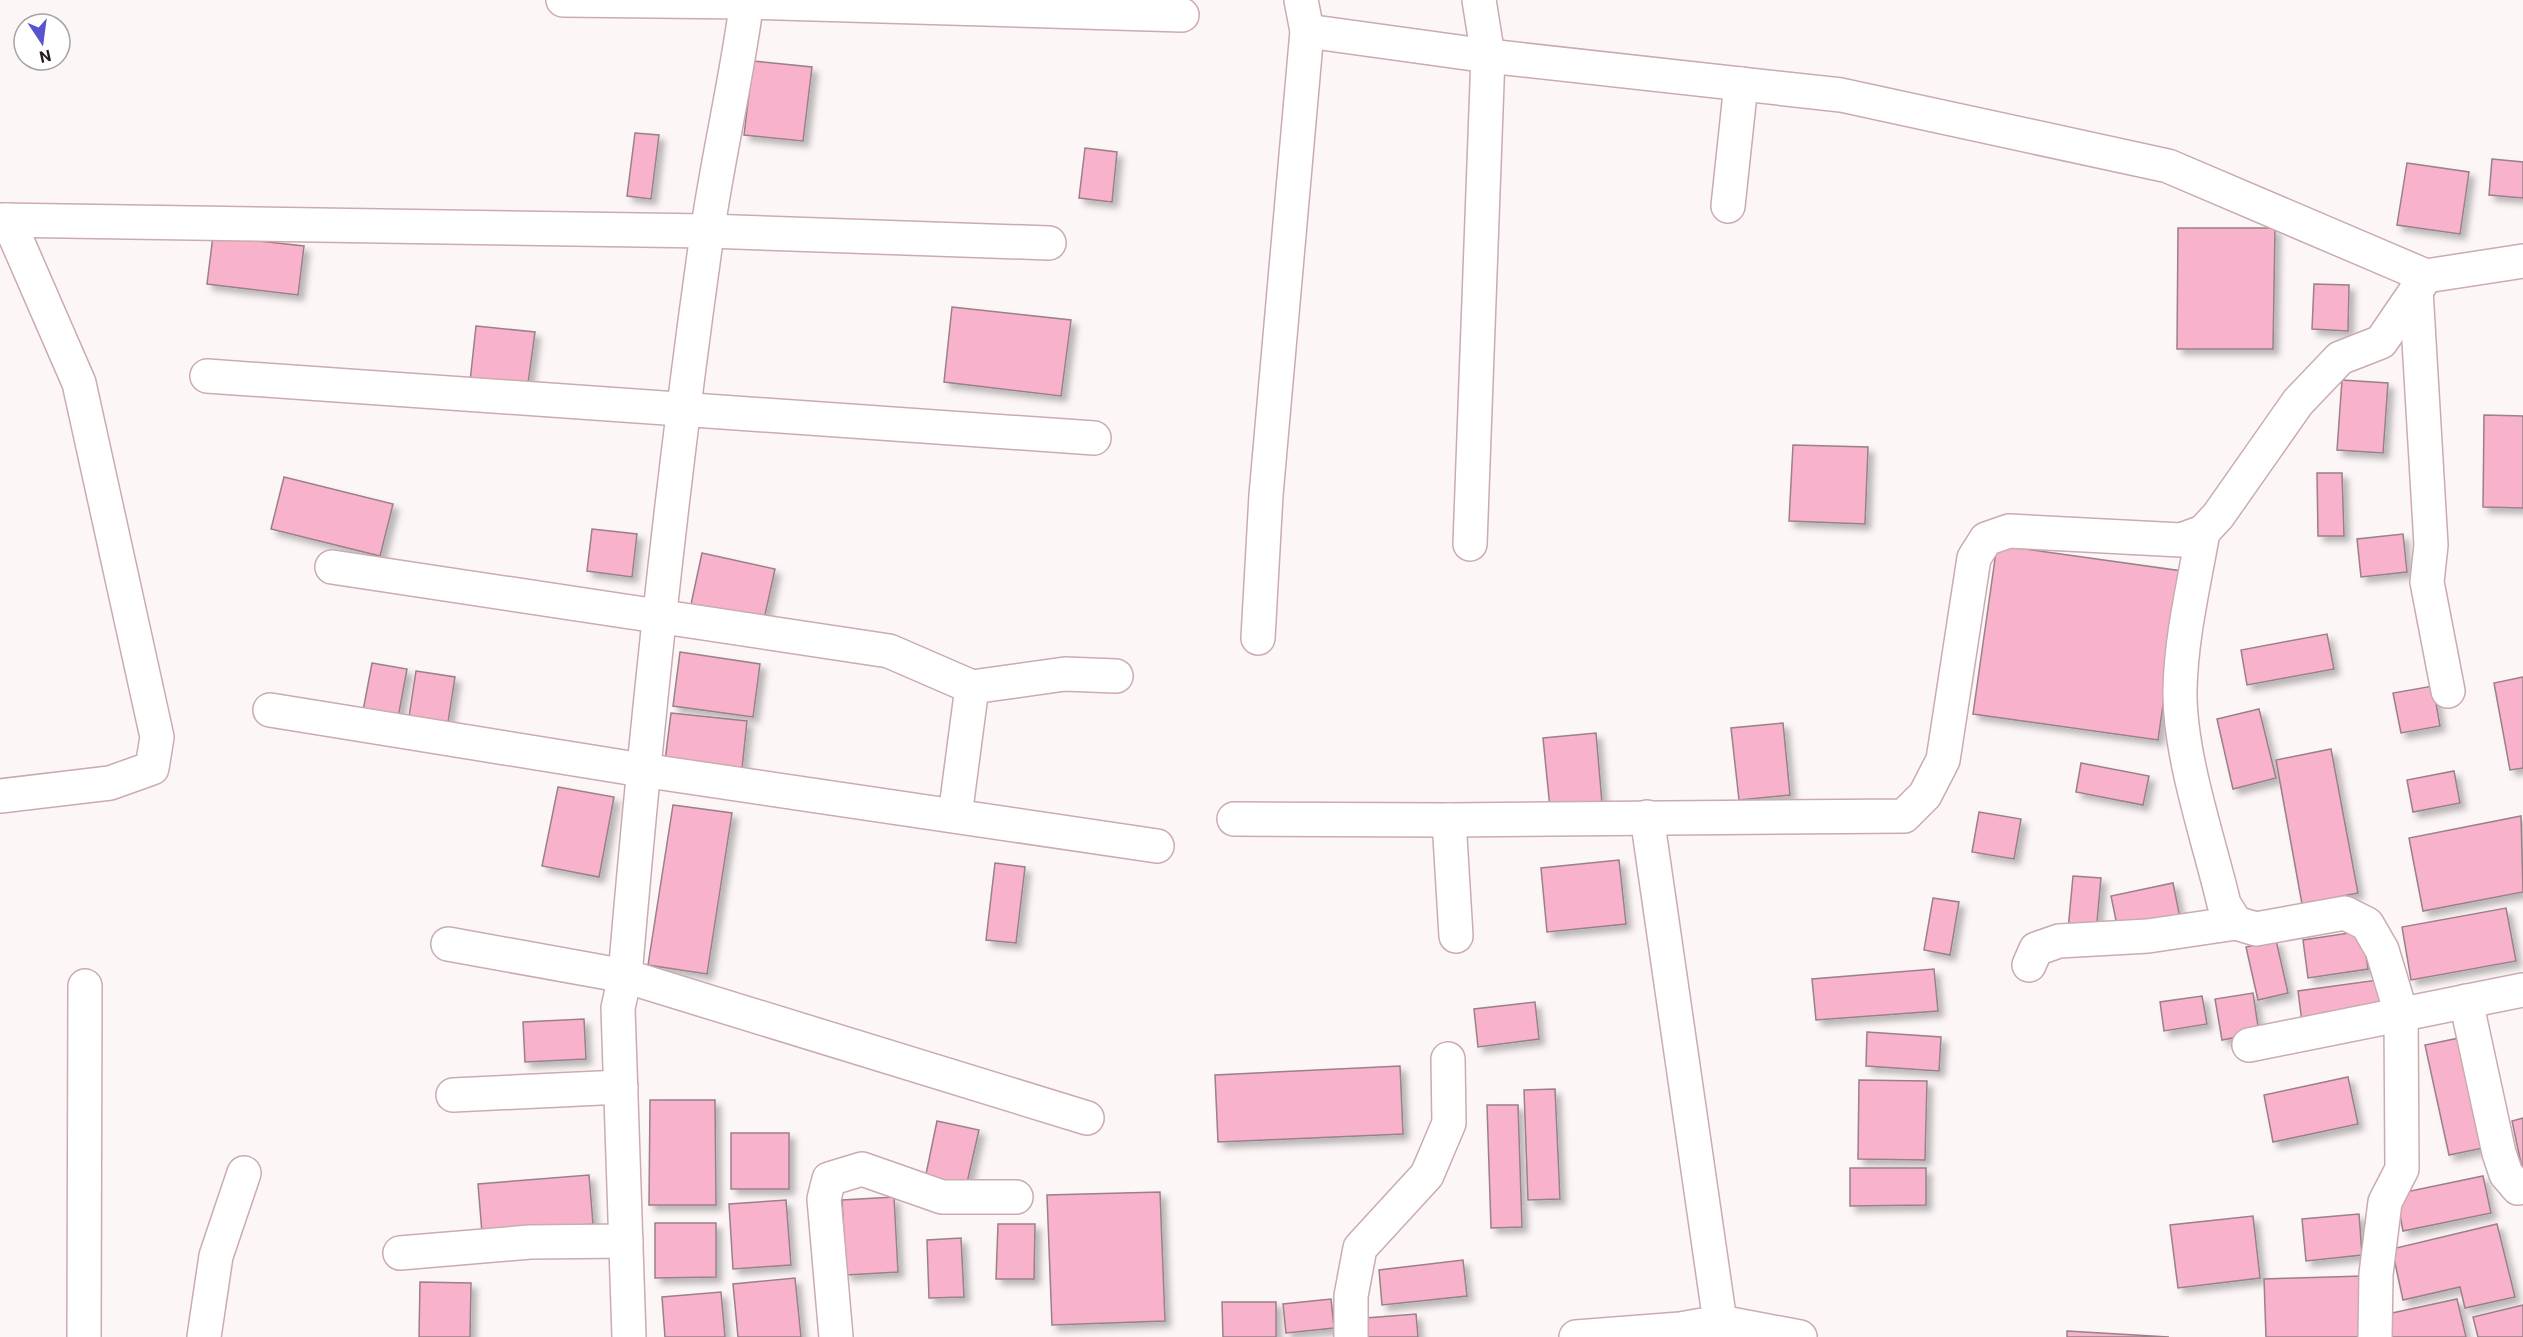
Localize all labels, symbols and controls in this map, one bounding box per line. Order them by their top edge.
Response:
north arrow [12,12,72,72]
text: N [38,46,53,67]

